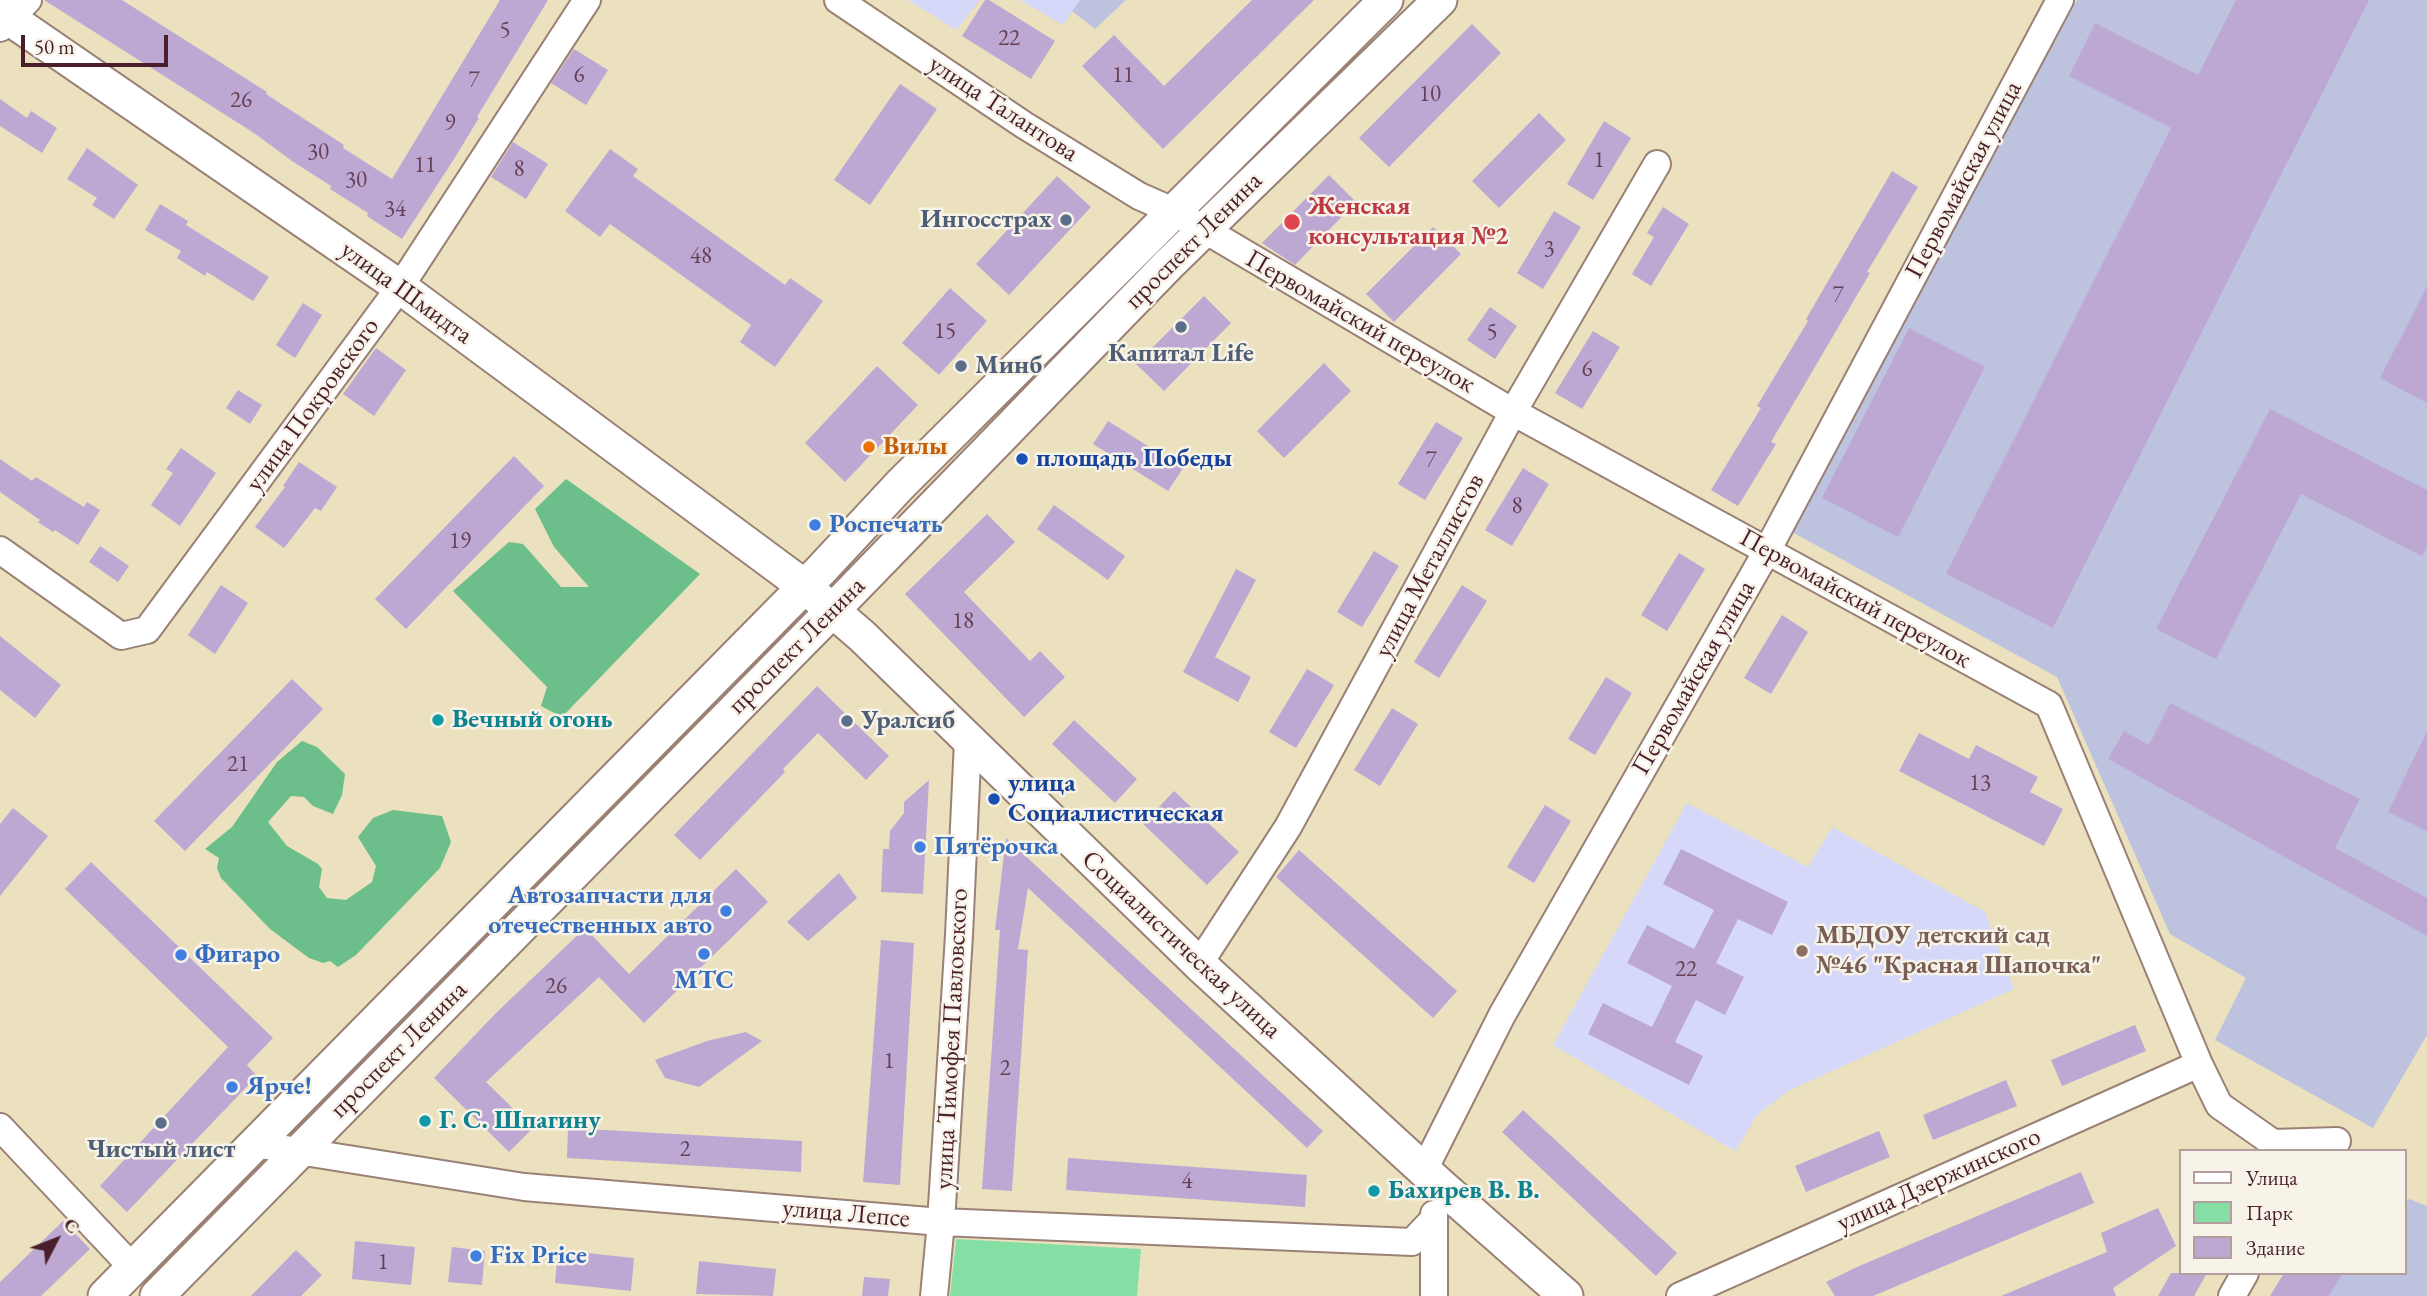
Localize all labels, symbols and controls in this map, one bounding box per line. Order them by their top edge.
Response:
house number: 5 [499,17,511,45]
scale bar [24,21,172,65]
house number: 22 [998,25,1020,53]
text: 50 m [34,33,75,60]
street label: улица Талантова [922,49,1084,169]
house number: 6 [573,62,585,90]
house number: 11 [1112,62,1134,90]
house number: 7 [468,67,480,95]
street label: Первомайская улица [1899,76,2029,284]
house number: 10 [1419,81,1441,109]
house number: 26 [230,87,252,115]
house number: 9 [444,110,456,138]
house number: 30 [307,139,329,167]
house number: 1 [1593,147,1605,175]
house number: 11 [414,152,436,180]
house number: 8 [513,156,525,184]
street label: проспект Ленина [1119,166,1269,316]
house number: 30 [345,167,367,195]
place label: Женская консультация №2 [1308,191,1508,252]
house number: 34 [384,196,406,224]
place label: Ингосстрах [920,204,1052,236]
marker: Ингосстрах [1058,212,1074,228]
marker: Женская консультация №2 [1282,212,1302,232]
street label: улица Шмидта [334,235,478,351]
house number: 3 [1543,236,1555,264]
house number: 48 [690,243,712,271]
street label: Первомайский переулок [1240,244,1480,400]
house number: 7 [1832,282,1844,310]
street label: улица Покровского [239,312,387,498]
house number: 15 [934,318,956,346]
marker: Капитал Life [1173,319,1189,335]
house number: 5 [1486,319,1498,347]
place label: Капитал Life [1108,338,1254,370]
place label: Минб [975,350,1042,382]
house number: 6 [1581,356,1593,384]
marker: Минб [953,358,969,374]
place label: Вилы [883,431,948,463]
marker: Вилы [861,439,877,455]
place label: площадь Победы [1036,443,1232,475]
house number: 7 [1425,447,1437,475]
marker: площадь Победы [1014,451,1030,467]
street label: улица Металлистов [1368,469,1492,663]
house number: 8 [1511,493,1523,521]
place label: Роспечать [829,509,943,541]
marker: Роспечать [807,517,823,533]
street label: Первомайский переулок [1734,522,1976,676]
house number: 19 [449,528,471,556]
street label: проспект Ленина [722,571,872,721]
street label: Первомайская улица [1626,575,1762,781]
house number: 18 [952,608,974,636]
place label: Вечный огонь [452,704,613,736]
place label: Уралсиб [861,705,955,737]
marker: Вечный огонь [430,712,446,728]
marker: Уралсиб [839,713,855,729]
house number: 21 [227,751,249,779]
place label: улица Социалистическая [1008,768,1224,830]
house number: 13 [1969,770,1991,798]
marker: улица Социалистическая [986,791,1002,807]
place label: Пятёрочка [934,831,1058,863]
marker: Пятёрочка [912,839,928,855]
street label: Социалистическая улица [1075,844,1287,1046]
place label: Автозапчасти для отечественных авто [488,880,712,942]
street label: улица Тимофея Павловского [929,888,975,1190]
marker: Автозапчасти для отечественных авто [718,903,734,919]
place label: МБДОУ детский сад №46 "Красная Шапочка" [1816,920,2101,982]
place label: Фигаро [195,939,280,971]
marker: МБДОУ детский сад №46 "Красная Шапочка" [1794,943,1810,959]
marker: МТС [696,946,712,962]
marker: Фигаро [173,947,189,963]
house number: 22 [1675,956,1697,984]
place label: МТС [674,965,734,997]
house number: 26 [545,973,567,1001]
street label: проспект Ленина [324,975,474,1125]
house number: 1 [883,1048,895,1076]
house number: 2 [999,1055,1011,1083]
place label: Ярче! [246,1071,312,1103]
marker: Ярче! [224,1079,240,1095]
place label: Г. С. Шпагину [439,1105,601,1137]
marker: Г. С. Шпагину [417,1113,433,1129]
marker: Чистый лист [153,1115,169,1131]
street label: улица Дзержинского [1832,1121,2046,1239]
place label: Чистый лист [87,1134,235,1166]
house number: 2 [679,1136,691,1164]
legend [2178,1149,2406,1275]
text: Улица [2246,1164,2298,1191]
house number: 4 [1181,1168,1193,1196]
place label: Бахирев В. В. [1388,1175,1540,1207]
marker: Бахирев В. В. [1366,1183,1382,1199]
street label: улица Лепсе [781,1193,911,1235]
text: Парк [2246,1199,2293,1226]
north arrow [21,1205,91,1275]
text: С [58,1212,86,1239]
text: Здание [2246,1234,2305,1261]
place label: Fix Price [490,1240,587,1272]
marker: Fix Price [468,1248,484,1264]
house number: 1 [377,1249,389,1277]

